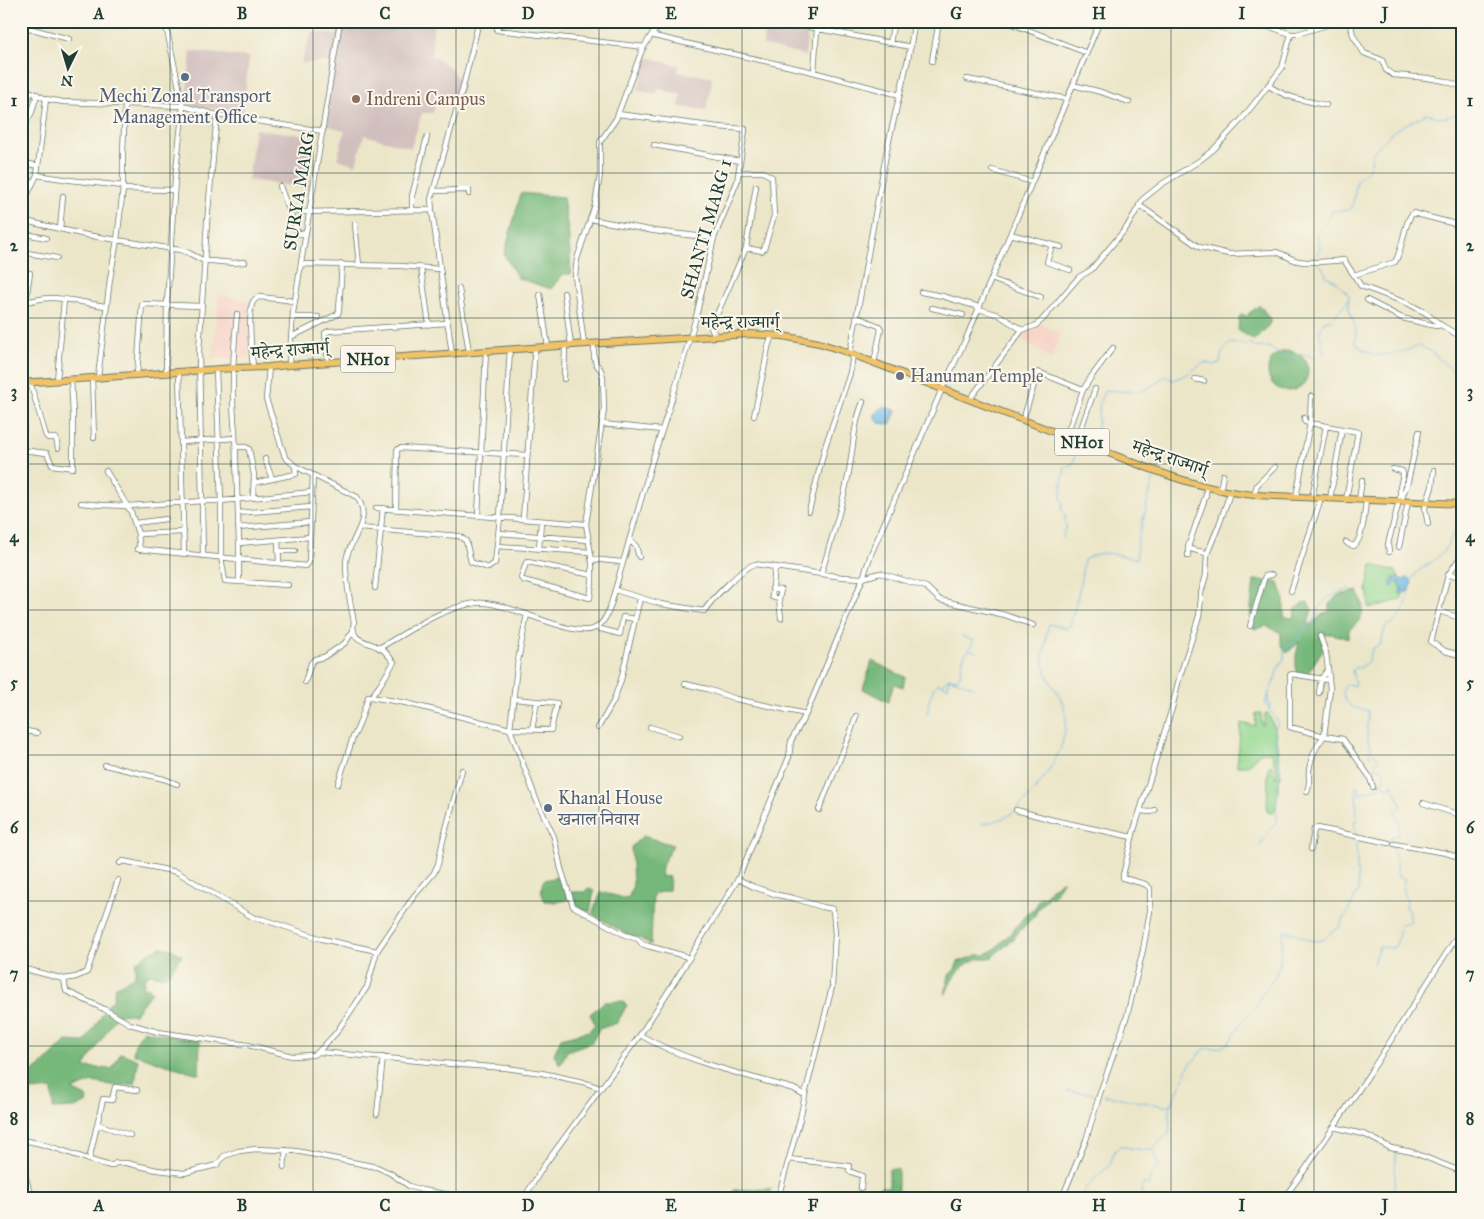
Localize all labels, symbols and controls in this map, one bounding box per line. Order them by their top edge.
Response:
text: A [93,4,105,23]
text: B [237,4,247,23]
text: C [380,4,391,23]
text: D [522,4,535,23]
text: E [665,4,677,23]
text: F [808,4,819,23]
text: G [950,4,962,23]
text: H [1092,4,1106,23]
text: I [1239,4,1246,23]
text: J [1380,4,1389,24]
north arrow [42,42,92,92]
text: N [60,71,74,89]
marker: Mechi Zonal Transport Management Office [179,71,191,83]
place label: Mechi Zonal Transport Management Office [99,85,272,129]
place label: Indreni Campus [366,88,485,110]
text: 1 [11,91,18,110]
text: 1 [1467,91,1474,110]
marker: Indreni Campus [350,93,362,105]
street label: SURYA MARG [279,130,319,252]
street label: SHANTI MARG 1 [676,157,736,301]
text: 2 [10,236,19,255]
text: 2 [1466,236,1475,255]
street label: महेन्द्र राज्मार्ग् [700,311,782,333]
street label: महेन्द्र राज्मार्ग् [249,336,332,364]
road number: NH01 [340,346,396,372]
place label: Hanuman Temple [910,365,1043,387]
marker: Hanuman Temple [894,370,906,382]
text: 3 [11,382,17,402]
text: 3 [1467,382,1473,402]
road number: NH01 [1054,428,1110,456]
street label: महेन्द्र राज्मार्ग् [1128,434,1213,482]
text: 4 [10,527,20,547]
text: 4 [1466,527,1476,547]
text: 5 [10,673,18,692]
text: 5 [1466,673,1474,692]
place label: Khanal House खनाल निवास [557,787,663,830]
marker: Khanal House खनाल निवास [542,802,554,814]
text: 6 [10,818,19,837]
text: 6 [1466,818,1475,837]
text: 7 [10,964,19,983]
text: 7 [1466,964,1475,983]
text: 8 [10,1109,18,1128]
text: 8 [1466,1109,1474,1128]
text: A [93,1196,105,1215]
text: B [237,1196,247,1215]
text: C [380,1196,391,1215]
text: D [522,1196,535,1215]
text: E [665,1196,677,1215]
text: F [808,1196,819,1215]
text: G [950,1196,962,1215]
text: H [1092,1196,1106,1215]
text: I [1239,1196,1246,1215]
text: J [1380,1196,1389,1216]

